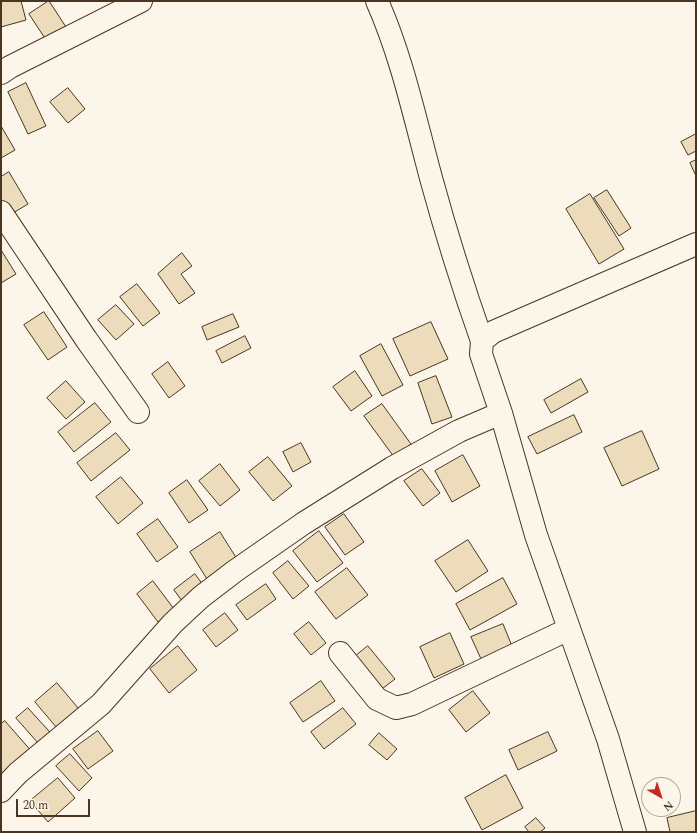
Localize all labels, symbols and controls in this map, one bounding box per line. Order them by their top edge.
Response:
north arrow [641,777,681,817]
scale bar [18,791,92,817]
text: 20 m [23,796,48,815]
text: N [659,796,677,815]

